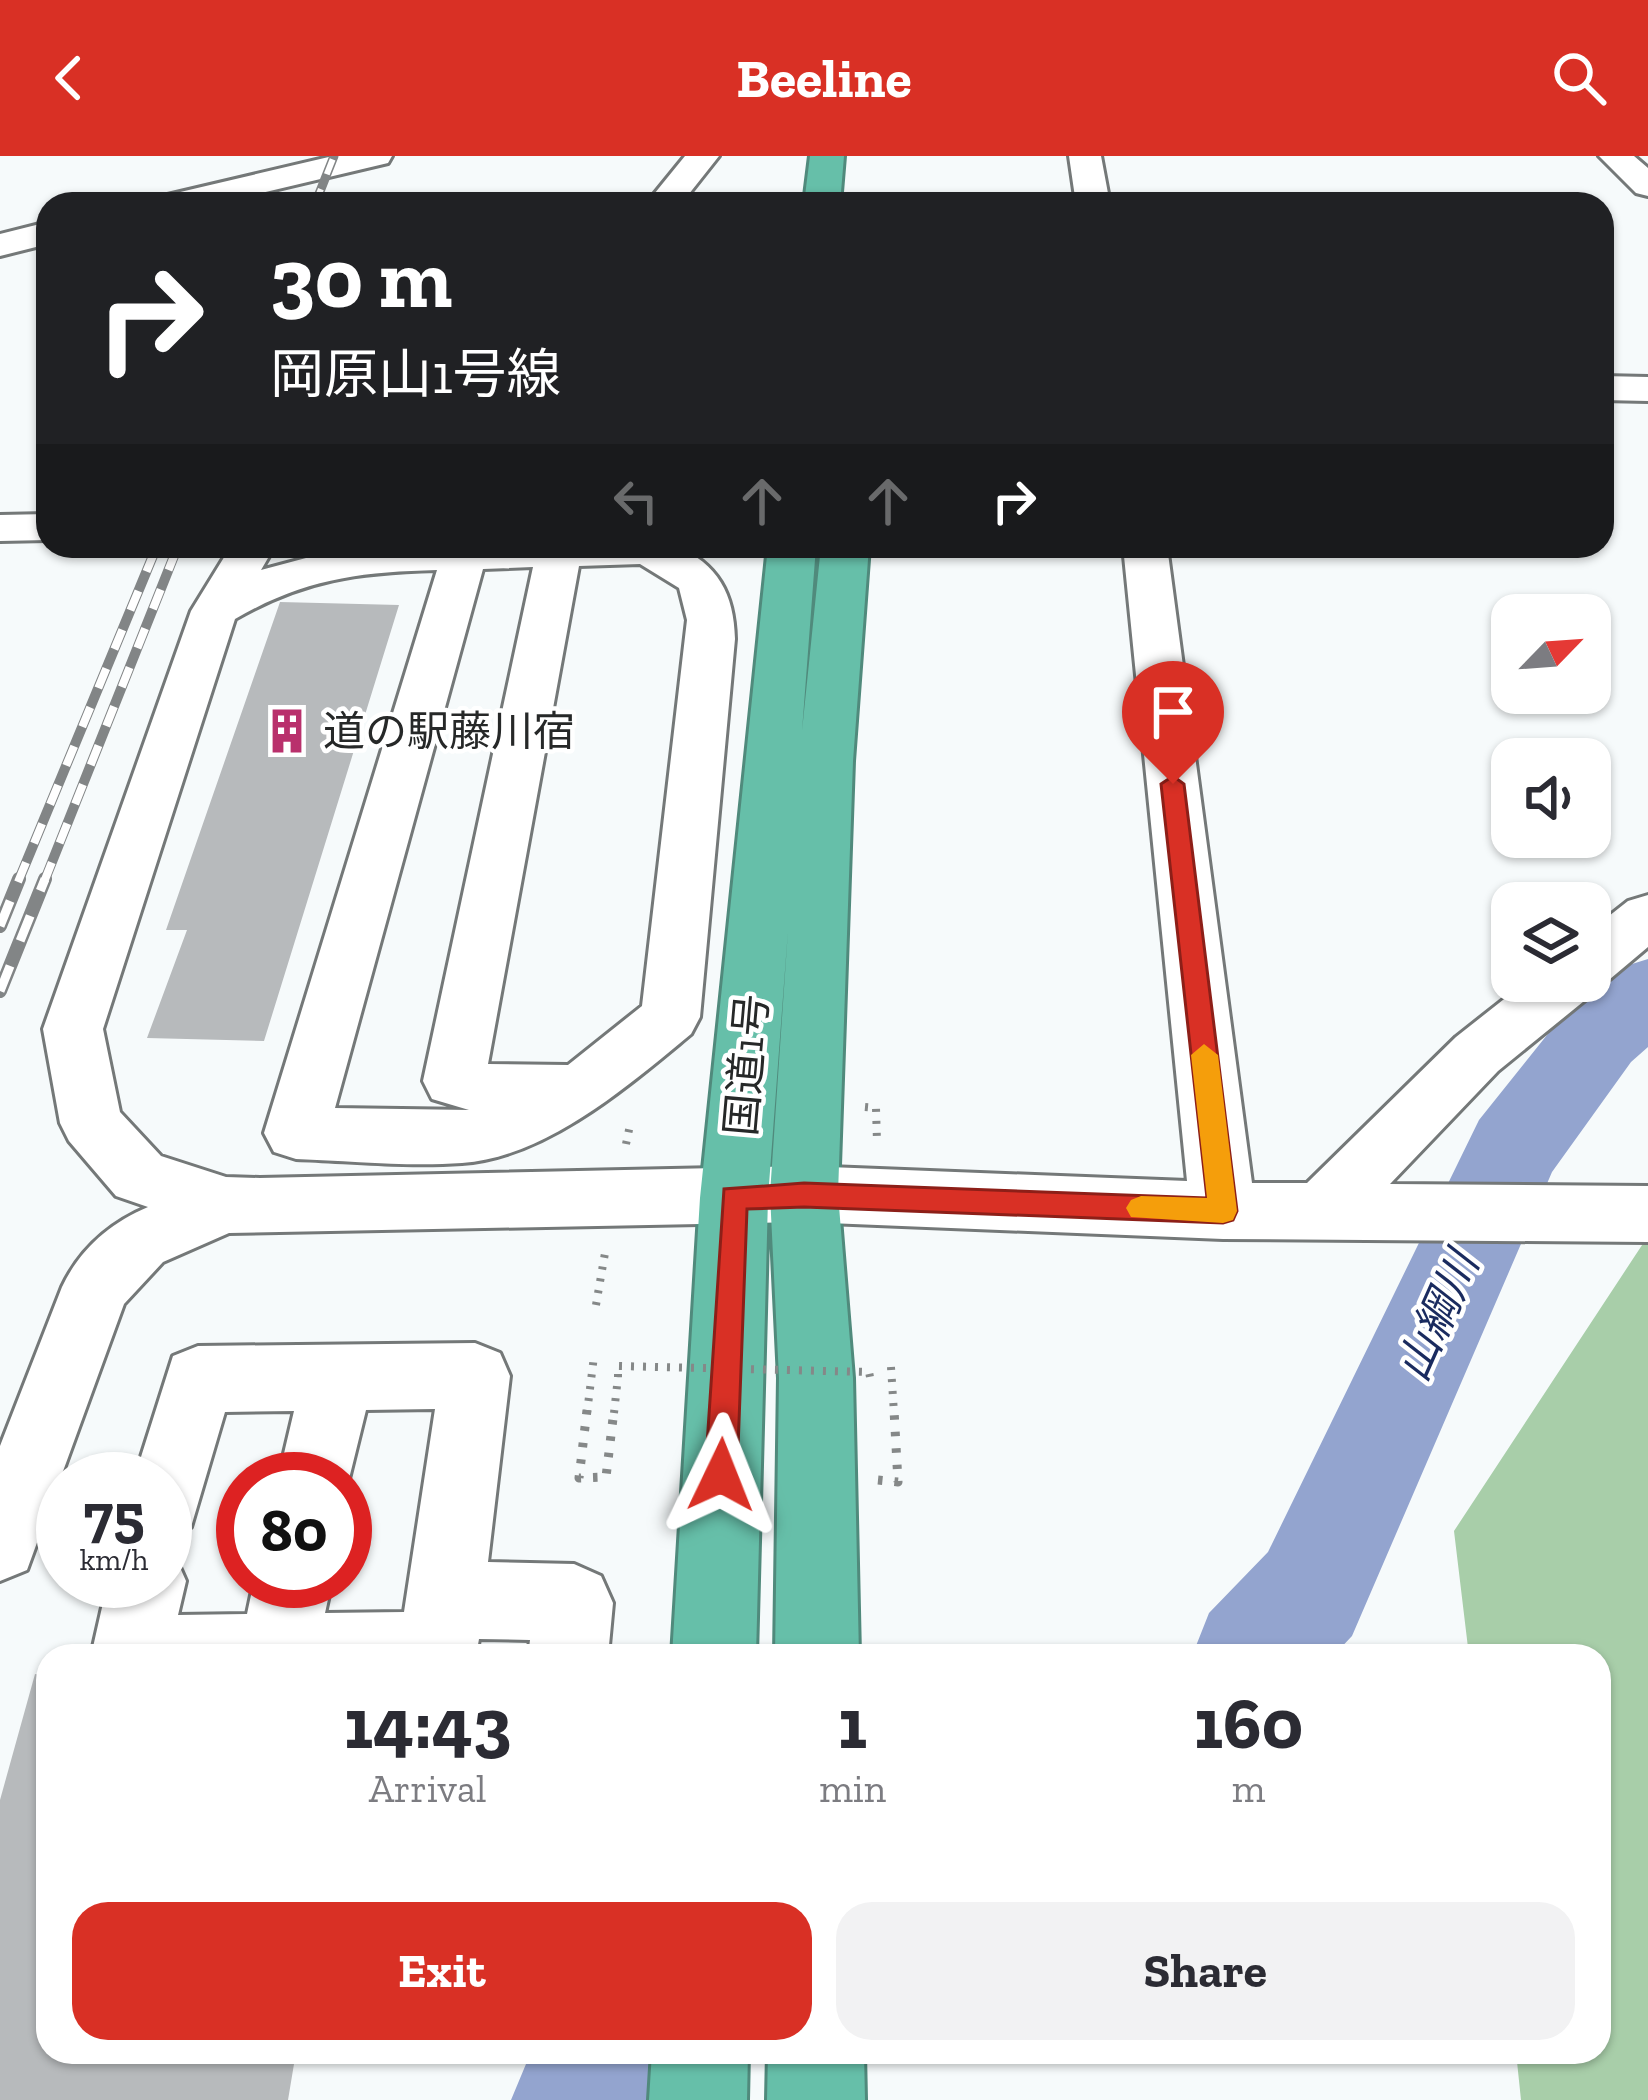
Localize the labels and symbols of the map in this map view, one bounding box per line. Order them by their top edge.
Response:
north arrow [1491,594,1611,714]
pin [1122,661,1224,784]
building icon: 道の駅藤川宿 [262,706,312,756]
place label: 道の駅藤川宿 [323,706,575,757]
street label: 国道1号 [715,992,778,1138]
water label: 山綱川 [1386,1240,1492,1389]
position arrow [658,1412,784,1538]
speed limit sign: 80 [216,1452,372,1608]

